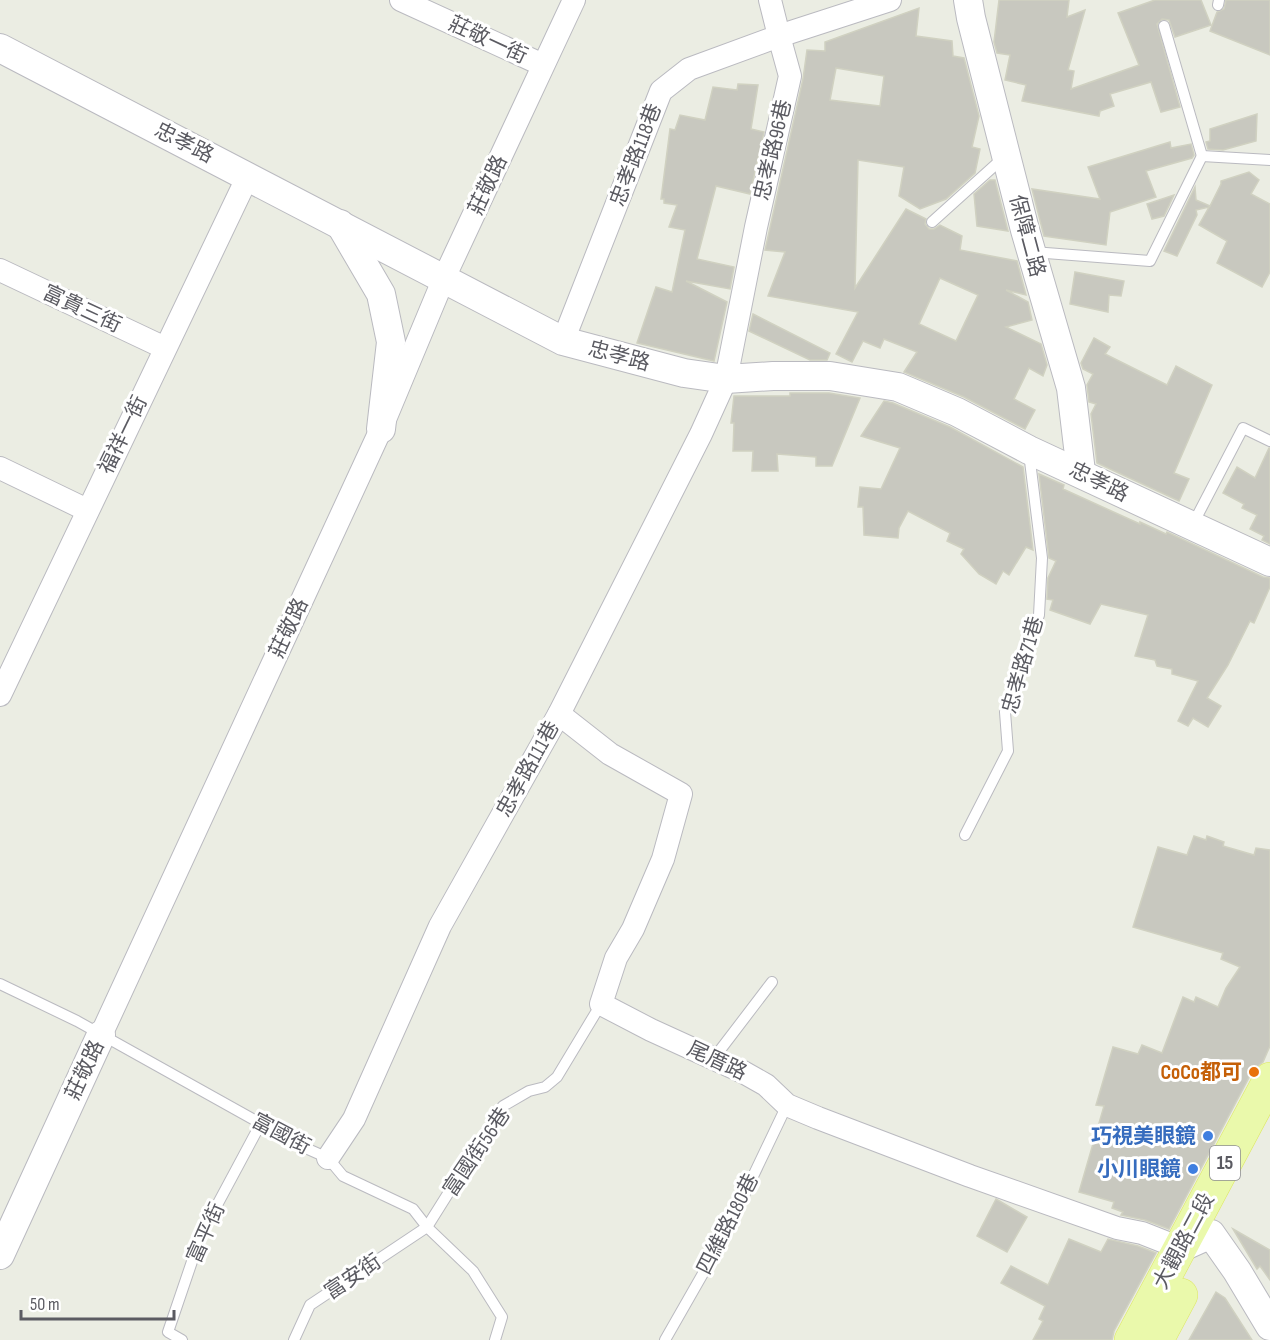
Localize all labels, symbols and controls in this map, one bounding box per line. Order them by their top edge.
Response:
street label: 莊敬一街 [445,11,531,69]
street label: 忠孝路96巷 [749,97,797,203]
street label: 忠孝路118巷 [605,100,667,210]
street label: 忠孝路 [150,118,218,168]
street label: 莊敬路 [463,151,513,219]
street label: 保障二路 [1004,192,1050,280]
street label: 富貴三街 [39,280,125,338]
street label: 忠孝路 [585,336,653,376]
street label: 福祥一街 [93,392,153,478]
street label: 忠孝路 [1065,457,1133,507]
street label: 莊敬路 [264,594,314,662]
street label: 忠孝路71巷 [997,614,1049,716]
street label: 忠孝路111巷 [491,717,565,821]
street label: 莊敬路 [60,1036,110,1104]
street label: 尾厝路 [683,1036,751,1086]
place label: CoCo都可 [1160,1060,1242,1085]
marker: CoCo都可 [1247,1065,1261,1079]
street label: 富國街56巷 [438,1103,516,1201]
street label: 富國街 [247,1108,315,1160]
place label: 巧視美眼鏡 [1091,1124,1196,1149]
marker: 巧視美眼鏡 [1201,1129,1215,1143]
road number: 15 [1210,1146,1240,1180]
place label: 小川眼鏡 [1097,1157,1181,1182]
marker: 小川眼鏡 [1186,1162,1200,1176]
street label: 四維路180巷 [692,1169,764,1279]
street label: 大觀路二段 [1148,1189,1220,1293]
street label: 富平街 [182,1199,230,1267]
street label: 富安街 [320,1249,386,1305]
scale bar [21,1283,174,1321]
text: 50 m [30,1294,60,1315]

